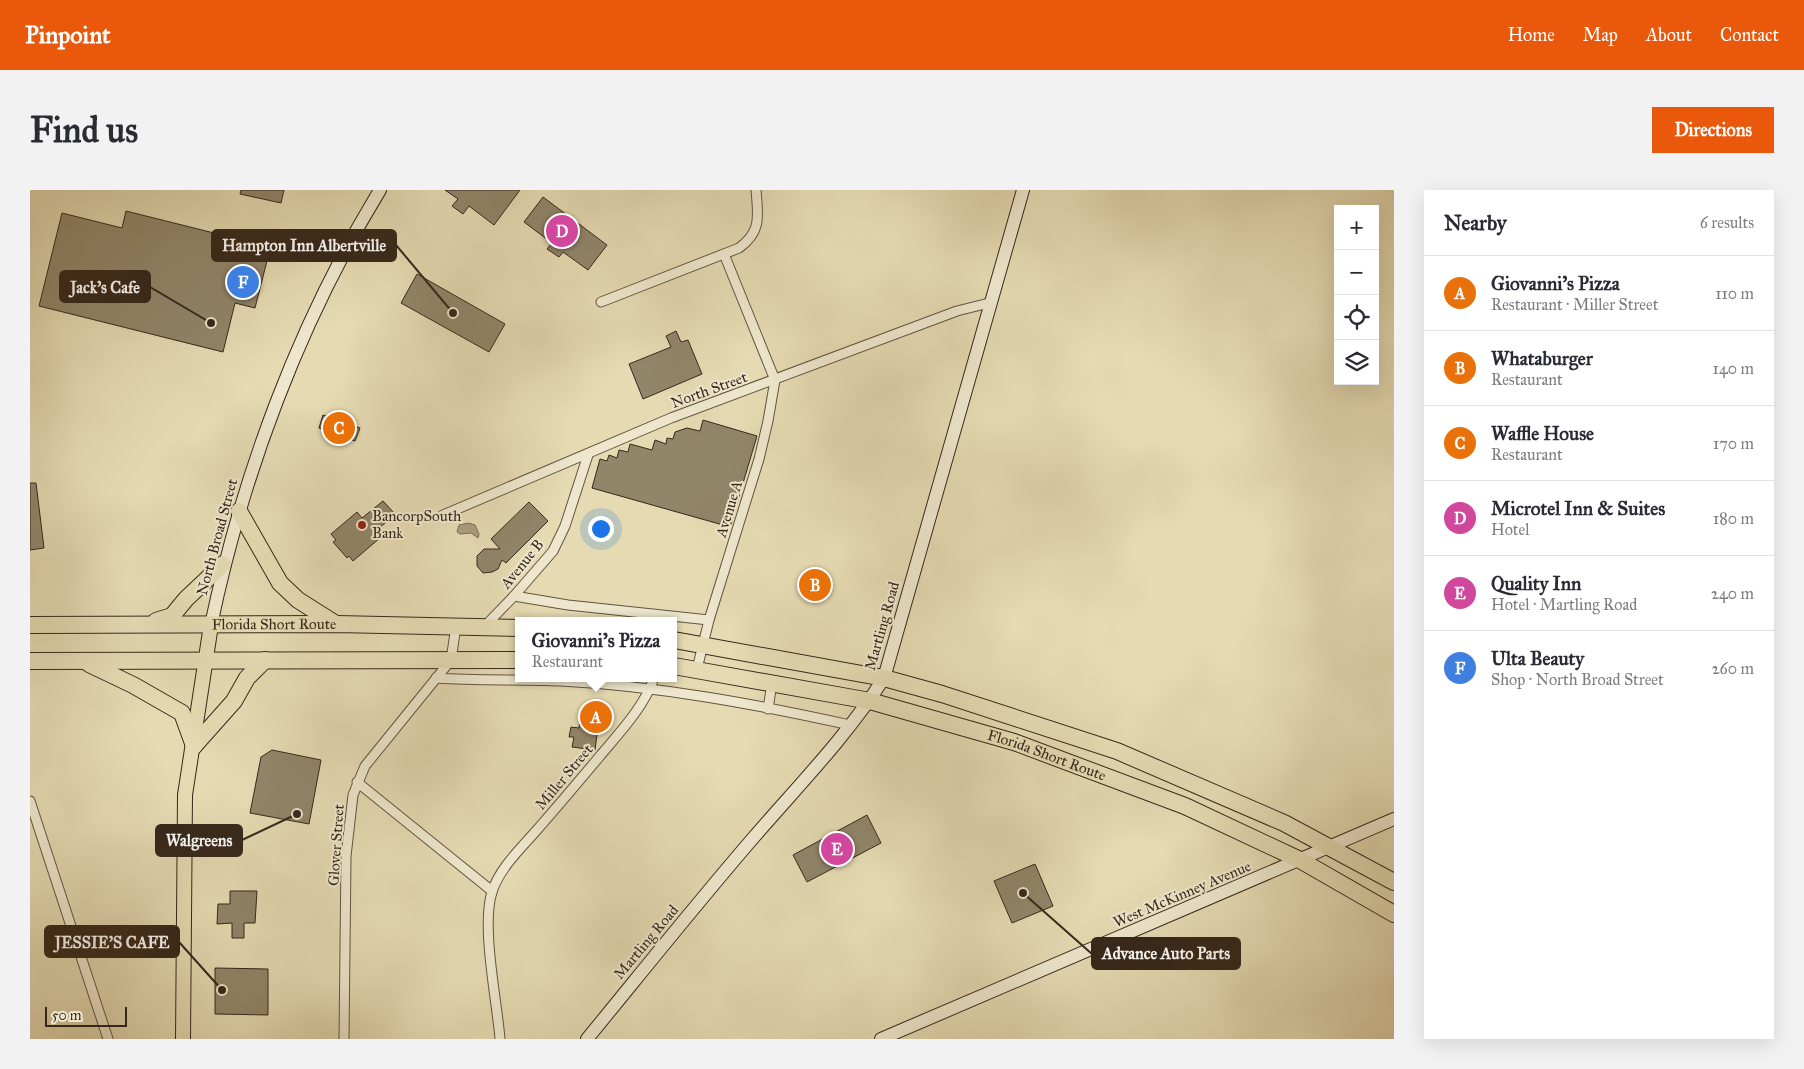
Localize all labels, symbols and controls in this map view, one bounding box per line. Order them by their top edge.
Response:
text: Pinpoint [25,20,111,50]
text: Home [1508,24,1555,46]
text: Map [1583,24,1618,46]
text: About [1646,24,1692,46]
text: Contact [1720,24,1779,46]
button: Directions [1652,107,1774,153]
text: Find us [30,109,138,152]
map controls [1334,205,1379,385]
button: + [1334,205,1379,250]
text: Nearby [1444,210,1507,236]
pin: D [546,212,578,250]
text: 6 results [1700,213,1754,232]
callout: Hampton Inn Albertville [212,230,396,261]
text: Hampton Inn Albertville [222,236,386,256]
button: − [1334,250,1379,295]
pin: F [227,263,259,301]
callout: Jack's Cafe [60,271,150,302]
text: Giovanni's Pizza [1491,272,1620,295]
text: Jack's Cafe [68,278,140,298]
text: A [1455,284,1465,303]
text: 110 m [1715,284,1754,303]
button: locate [1334,295,1379,340]
text: Restaurant · Miller Street [1491,295,1658,314]
button: layers [1334,340,1379,385]
text: Whataburger [1491,347,1593,370]
text: B [1455,359,1465,378]
text: 140 m [1713,359,1754,378]
street label: North Street [668,368,750,412]
text: Restaurant [1491,370,1563,389]
pin: C [323,409,355,447]
text: Waffle House [1491,422,1594,445]
text: C [1455,434,1465,453]
text: 170 m [1713,434,1754,453]
text: Restaurant [1491,445,1563,464]
street label: North Broad Street [193,476,241,597]
street label: Avenue A [712,478,746,540]
text: Microtel Inn & Suites [1491,497,1665,520]
place label: BancorpSouth Bank [372,507,462,542]
text: D [1454,509,1466,528]
text: 180 m [1713,509,1754,528]
your location [588,516,614,542]
marker: BancorpSouth Bank [356,519,368,531]
text: Hotel [1491,520,1529,539]
street label: Avenue B [496,536,547,593]
pin: B [799,566,831,604]
text: Quality Inn [1491,572,1581,595]
street label: Martling Road [861,579,903,672]
text: E [1454,584,1466,603]
text: 240 m [1711,584,1754,603]
text: Hotel · Martling Road [1491,595,1637,614]
street label: Florida Short Route [212,615,336,633]
popup [515,617,677,682]
text: Giovanni's Pizza [532,629,660,652]
text: Ulta Beauty [1491,647,1584,670]
text: Restaurant [532,652,603,671]
text: F [1455,659,1465,678]
text: 260 m [1712,659,1754,678]
text: Shop · North Broad Street [1491,670,1664,689]
pin: A [580,698,612,736]
street label: Florida Short Route [985,726,1108,785]
street label: Miller Street [531,740,597,813]
street label: Glover Street [324,803,348,886]
callout: Walgreens [156,825,242,856]
pin: E [821,830,853,868]
text: Walgreens [166,831,233,851]
street label: West McKinney Avenue [1110,857,1254,931]
street label: Martling Road [610,901,683,983]
callout: JESSIE'S CAFE [45,926,179,957]
text: JESSIE'S CAFE [53,933,170,953]
callout: Advance Auto Parts [1092,938,1240,969]
text: Advance Auto Parts [1101,944,1230,963]
scale bar [45,1004,128,1027]
text: 50 m [52,1007,81,1024]

